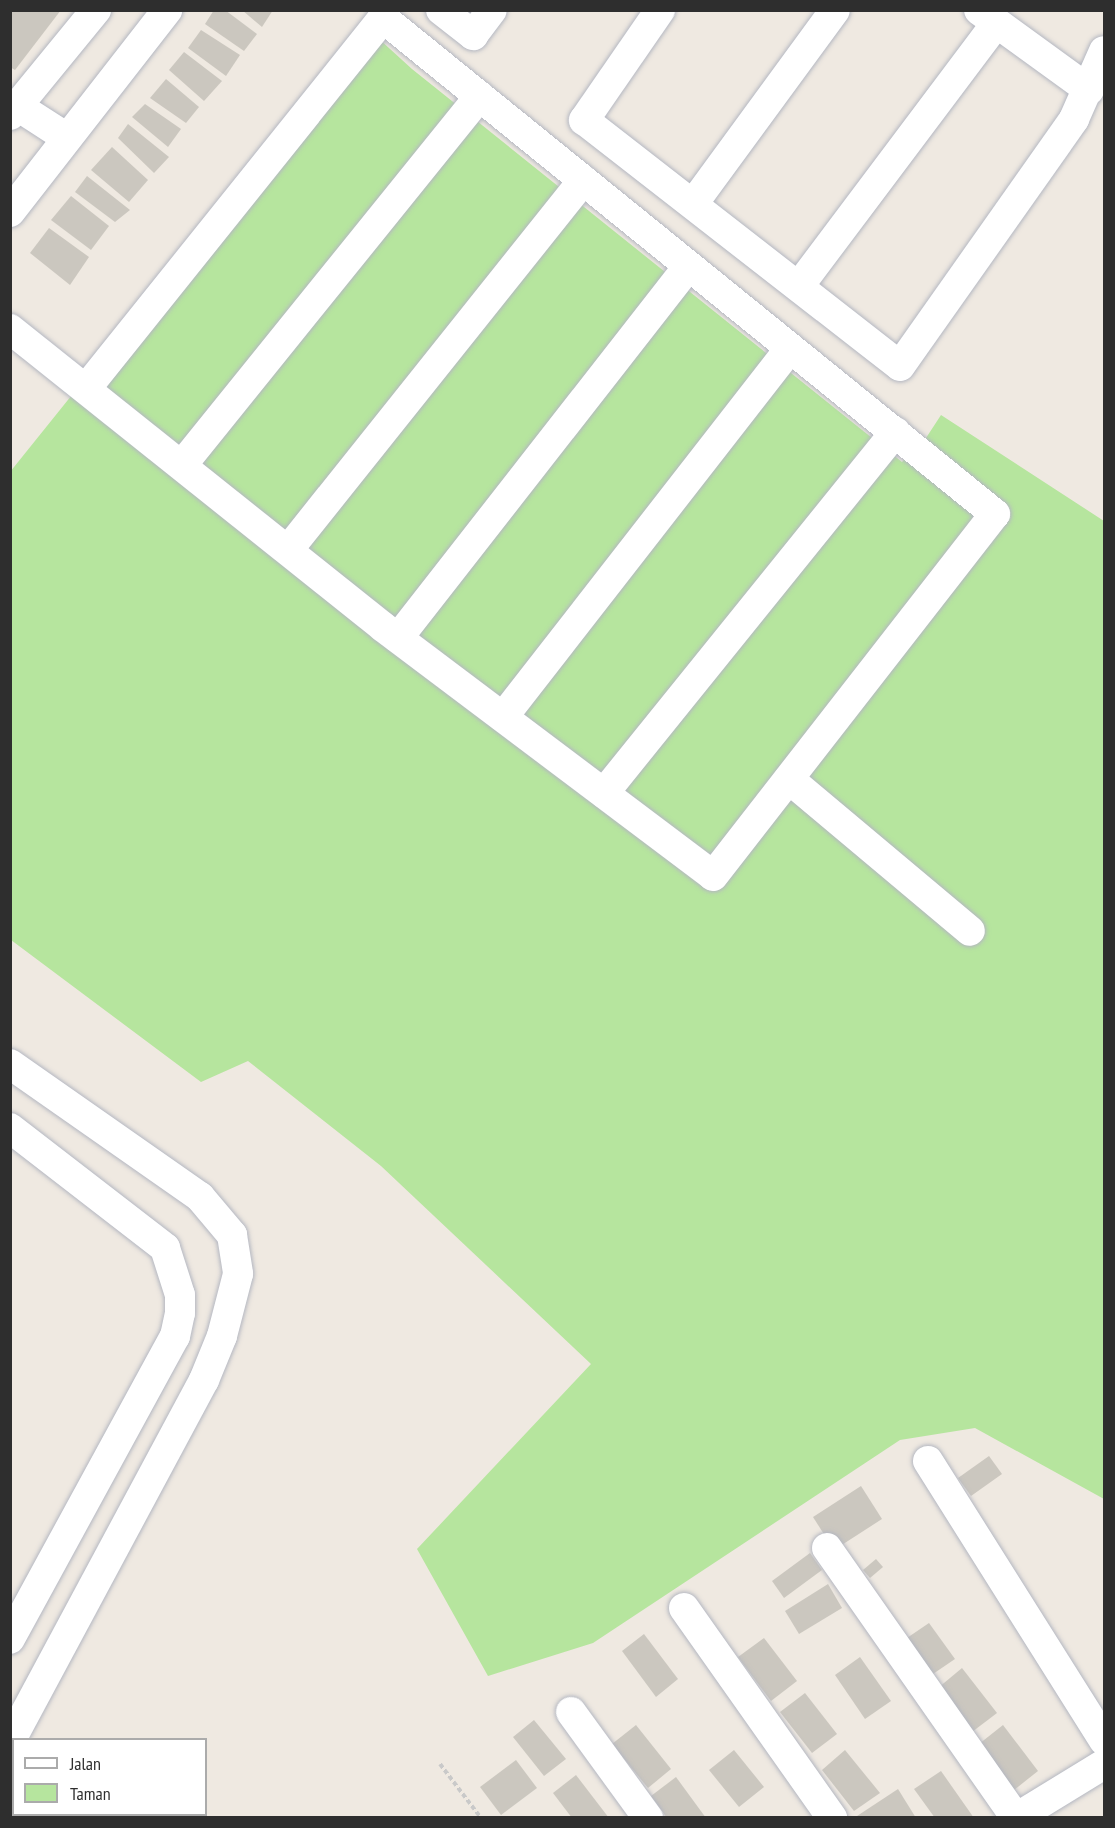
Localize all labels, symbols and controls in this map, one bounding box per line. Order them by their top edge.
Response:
legend [12,1738,207,1816]
text: Jalan [70,1752,101,1775]
text: Taman [70,1782,111,1805]

